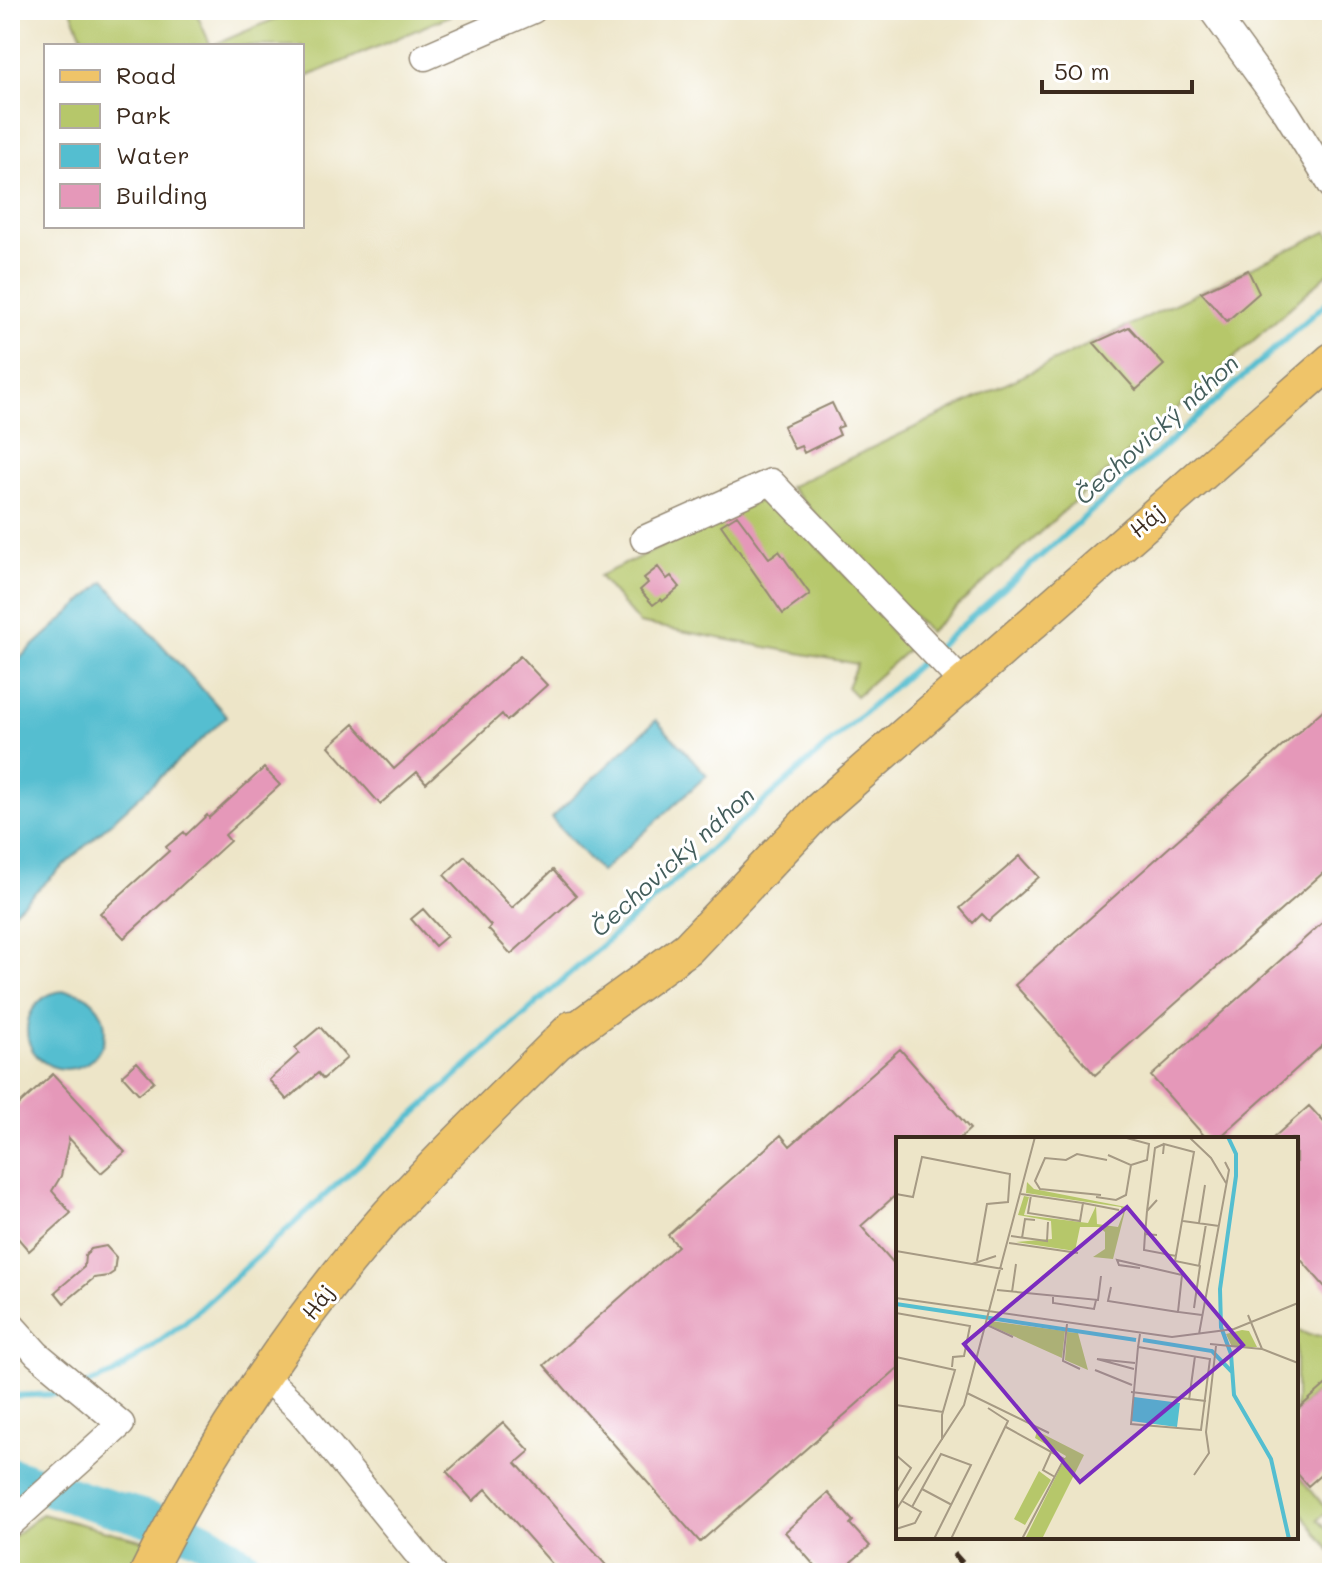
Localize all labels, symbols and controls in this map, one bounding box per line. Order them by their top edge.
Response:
legend [44,44,304,228]
scale bar [1042,44,1192,94]
text: 50 m [1054,55,1110,86]
text: Road [116,59,176,90]
text: Park [116,99,170,130]
text: Water [116,139,190,170]
text: Building [116,179,207,210]
water label: Čechovický náhon [1067,347,1245,511]
street label: Háj [1123,498,1170,544]
water label: Čechovický náhon [583,779,761,943]
inset map [896,1137,1298,1539]
street label: Háj [295,1278,340,1325]

